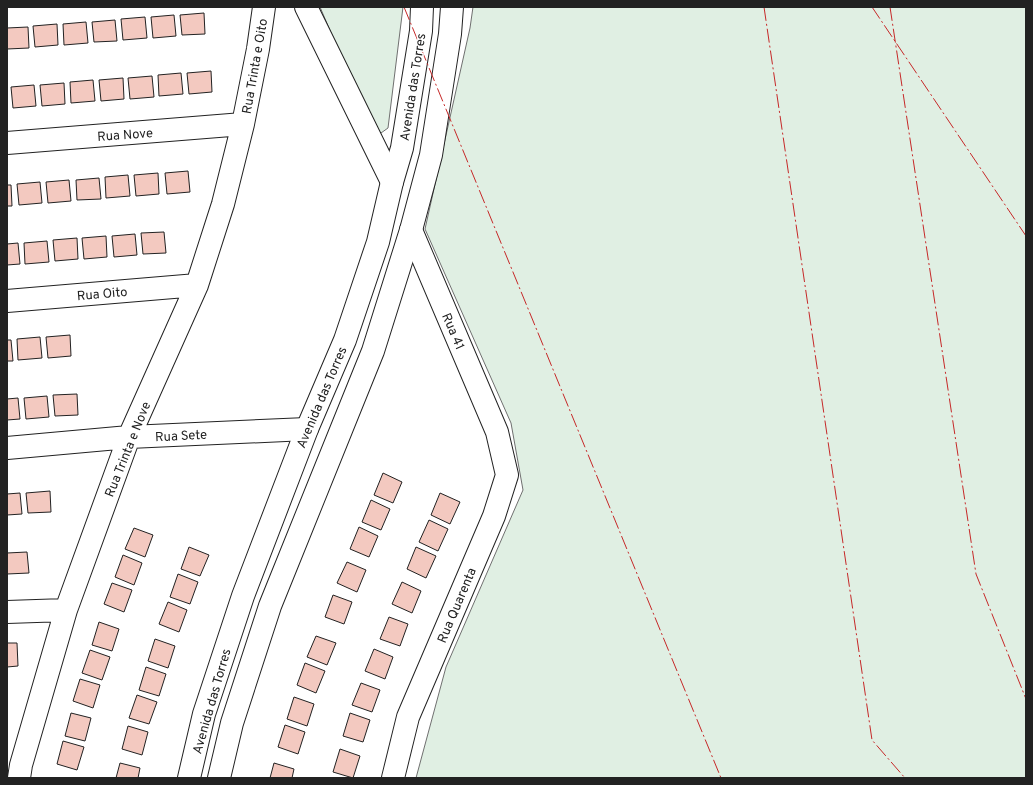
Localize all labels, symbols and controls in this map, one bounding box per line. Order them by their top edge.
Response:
street label: Rua Trinta e Oito [240,17,272,115]
street label: Avenida das Torres [398,32,430,142]
street label: Rua Nove [97,126,154,146]
street label: Rua Oito [76,285,128,305]
street label: Rua 41 [437,311,467,353]
street label: Avenida das Torres [294,345,351,451]
street label: Rua Trinta e Nove [102,400,155,500]
street label: Rua Sete [155,428,207,446]
street label: Rua Quarenta [435,566,481,646]
street label: Avenida das Torres [190,647,236,756]

